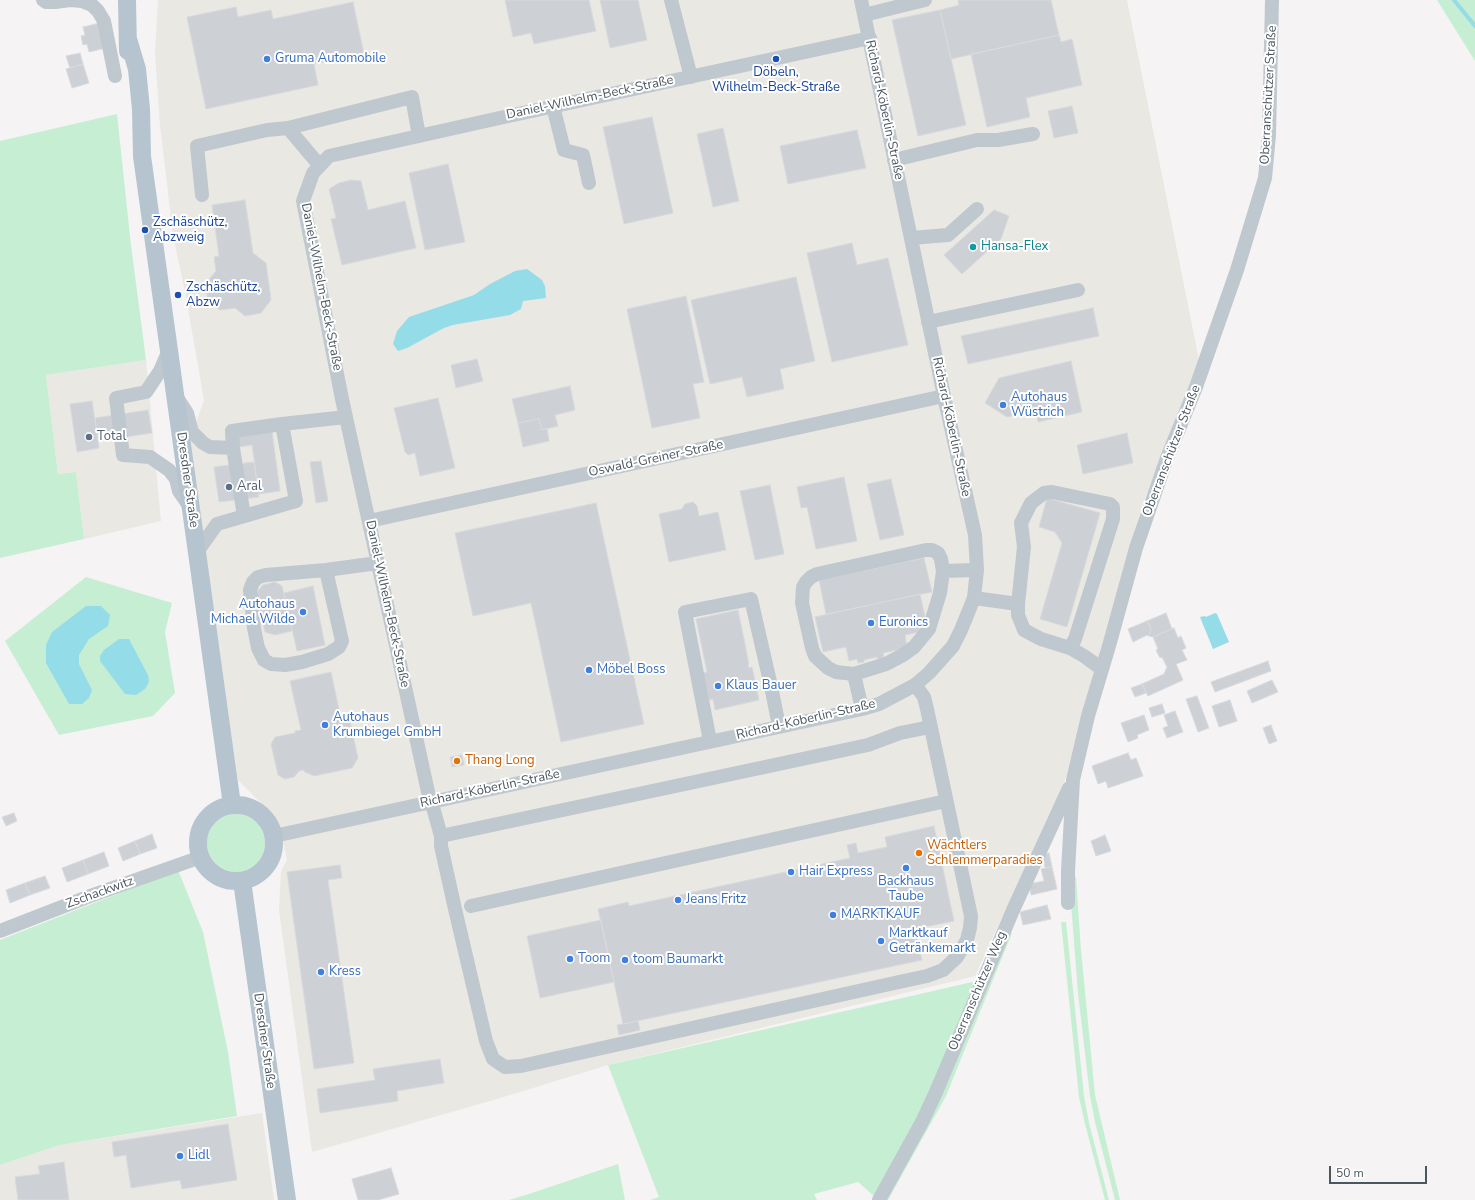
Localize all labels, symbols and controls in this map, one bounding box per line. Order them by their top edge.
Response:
street label: Oberranschützer Straße [1258,25,1280,165]
street label: Richard-Köberlin-Straße [862,39,906,181]
place label: Gruma Automobile [275,51,386,67]
marker: Gruma Automobile [262,54,272,64]
marker: Döbeln, Wilhelm-Beck-Straße [771,54,781,64]
place label: Döbeln, Wilhelm-Beck-Straße [712,65,840,96]
street label: Daniel-Wilhelm-Beck-Straße [505,73,675,123]
street label: Daniel-Wilhelm-Beck-Straße [297,202,345,372]
place label: Zschäschütz, Abzweig [153,215,228,246]
marker: Zschäschütz, Abzweig [140,225,150,235]
place label: Hansa-Flex [981,239,1048,255]
marker: Hansa-Flex [968,242,978,252]
place label: Zschäschütz, Abzw [186,280,261,311]
marker: Zschäschütz, Abzw [173,290,183,300]
street label: Richard-Köberlin-Straße [929,356,973,498]
street label: Oberranschützer Straße [1140,383,1204,519]
place label: Autohaus Wüstrich [1011,390,1067,421]
marker: Autohaus Wüstrich [998,400,1008,410]
place label: Total [97,429,126,445]
street label: Dresdner Straße [173,431,201,529]
marker: Total [84,432,94,442]
street label: Oswald-Greiner-Straße [587,437,725,481]
place label: Aral [237,479,262,495]
marker: Aral [224,482,234,492]
street label: Daniel-Wilhelm-Beck-Straße [362,519,412,689]
place label: Autohaus Michael Wilde [211,597,295,628]
marker: Autohaus Michael Wilde [298,607,308,617]
place label: Euronics [879,615,928,631]
marker: Euronics [866,618,876,628]
place label: Möbel Boss [597,662,666,678]
marker: Möbel Boss [584,665,594,675]
place label: Klaus Bauer [726,678,796,694]
marker: Klaus Bauer [713,681,723,691]
street label: Richard-Köberlin-Straße [735,696,877,744]
place label: Autohaus Krumbiegel GmbH [333,710,441,741]
marker: Autohaus Krumbiegel GmbH [320,720,330,730]
place label: Thang Long [465,753,535,769]
marker: Thang Long [452,756,462,766]
street label: Richard-Köberlin-Straße [419,767,561,811]
place label: Wächtlers Schlemmerparadies [927,838,1043,869]
marker: Wächtlers Schlemmerparadies [914,848,924,858]
marker: Backhaus Taube [901,863,911,873]
place label: Hair Express [799,864,873,880]
marker: Hair Express [786,867,796,877]
street label: Zschackwitz [64,874,136,912]
place label: Backhaus Taube [878,874,934,905]
place label: Jeans Fritz [686,892,746,908]
marker: Jeans Fritz [673,895,683,905]
place label: MARKTKAUF [841,907,920,923]
marker: MARKTKAUF [828,910,838,920]
place label: Marktkauf Getränkemarkt [889,926,976,957]
street label: Oberranschützer Weg [946,929,1010,1053]
marker: Marktkauf Getränkemarkt [876,936,886,946]
place label: Toom [578,951,610,967]
place label: toom Baumarkt [633,952,723,968]
marker: Toom [565,954,575,964]
marker: toom Baumarkt [620,955,630,965]
place label: Kress [329,964,361,980]
marker: Kress [316,967,326,977]
street label: Dresdner Straße [250,992,278,1090]
place label: Lidl [188,1148,210,1164]
marker: Lidl [175,1151,185,1161]
scale bar [1331,1158,1429,1184]
text: 50 m [1336,1165,1364,1181]

